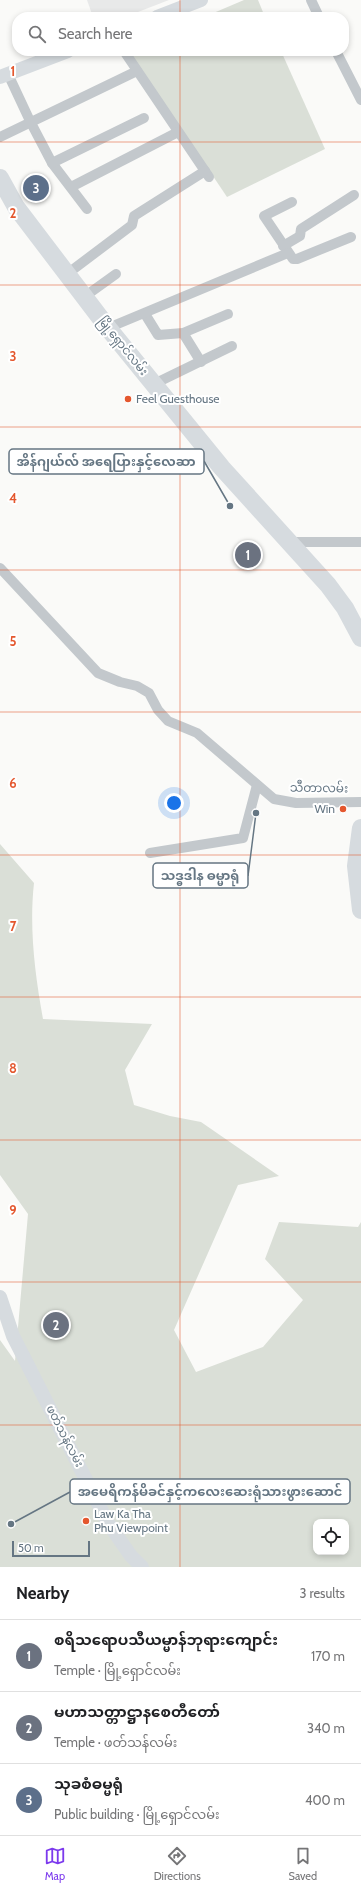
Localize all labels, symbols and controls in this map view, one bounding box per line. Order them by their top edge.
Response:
search box [12,12,349,56]
icon: search [26,23,48,45]
text: Search here [58,25,133,43]
text: 1 [11,63,15,79]
pin: 3 [23,173,49,203]
text: 2 [10,205,17,221]
street label: မြို့ရှောင်လမ်း [93,313,152,380]
text: 3 [9,348,17,364]
place label: Feel Guesthouse [136,391,220,406]
marker: Feel Guesthouse [123,394,133,404]
callout: အိန်ဂျယ်လ် အရေပြားနှင့်လေဆာ [9,449,204,474]
text: အိန်ဂျယ်လ် အရေပြားနှင့်လေဆာ [17,452,195,473]
text: 4 [9,490,17,506]
pin: 1 [235,540,261,570]
text: 5 [10,633,17,649]
text: 6 [9,775,17,791]
street label: သီတာလမ်း [290,778,348,796]
your location [164,793,184,813]
place label: Win [314,801,335,816]
marker: Win [338,804,348,814]
callout: သဒ္ဓဒါန ဓမ္မာရုံ [153,863,248,888]
text: သဒ္ဓဒါန ဓမ္မာရုံ [161,867,239,887]
text: 7 [10,918,17,934]
text: 8 [9,1060,17,1076]
text: 9 [9,1202,17,1218]
pin: 2 [43,1310,69,1340]
street label: ဖတ်သန်လမ်း [41,1402,88,1471]
callout: အမေရိကန်မိခင်နှင့်ကလေးဆေးရုံသားဖွားဆောင် [70,1479,350,1504]
text: အမေရိကန်မိခင်နှင့်ကလေးဆေးရုံသားဖွားဆောင် [78,1482,343,1503]
place label: Law Ka Tha Phu Viewpoint [94,1506,168,1535]
marker: Law Ka Tha Phu Viewpoint [81,1516,91,1526]
map controls [313,1519,349,1555]
button: locate [313,1519,349,1555]
scale bar [12,1539,90,1558]
text: 50 m [18,1541,44,1555]
text: Nearby [16,1583,69,1603]
text: 3 results [299,1585,345,1601]
text: စရိသရောပသီယမ္မာန်ဘုရားကျောင်း [54,1631,278,1649]
text: 1 [27,1648,31,1664]
text: 170 m [311,1648,345,1664]
text: Temple · မြို့ရှောင်လမ်း [54,1662,181,1678]
text: မဟာသတ္တာဋ္ဌာနစေတီတော် [54,1703,220,1721]
text: 2 [26,1720,32,1736]
text: 340 m [307,1720,345,1736]
text: Temple · ဖတ်သန်လမ်း [54,1734,177,1750]
text: သုခစံဓမ္မရုံ [54,1775,123,1793]
text: 3 [25,1792,33,1808]
text: 400 m [305,1792,345,1808]
text: Public building · မြို့ရှောင်လမ်း [54,1806,220,1822]
tab: Map [44,1845,66,1883]
tab: Directions [154,1845,201,1883]
tab: Saved [289,1845,317,1883]

